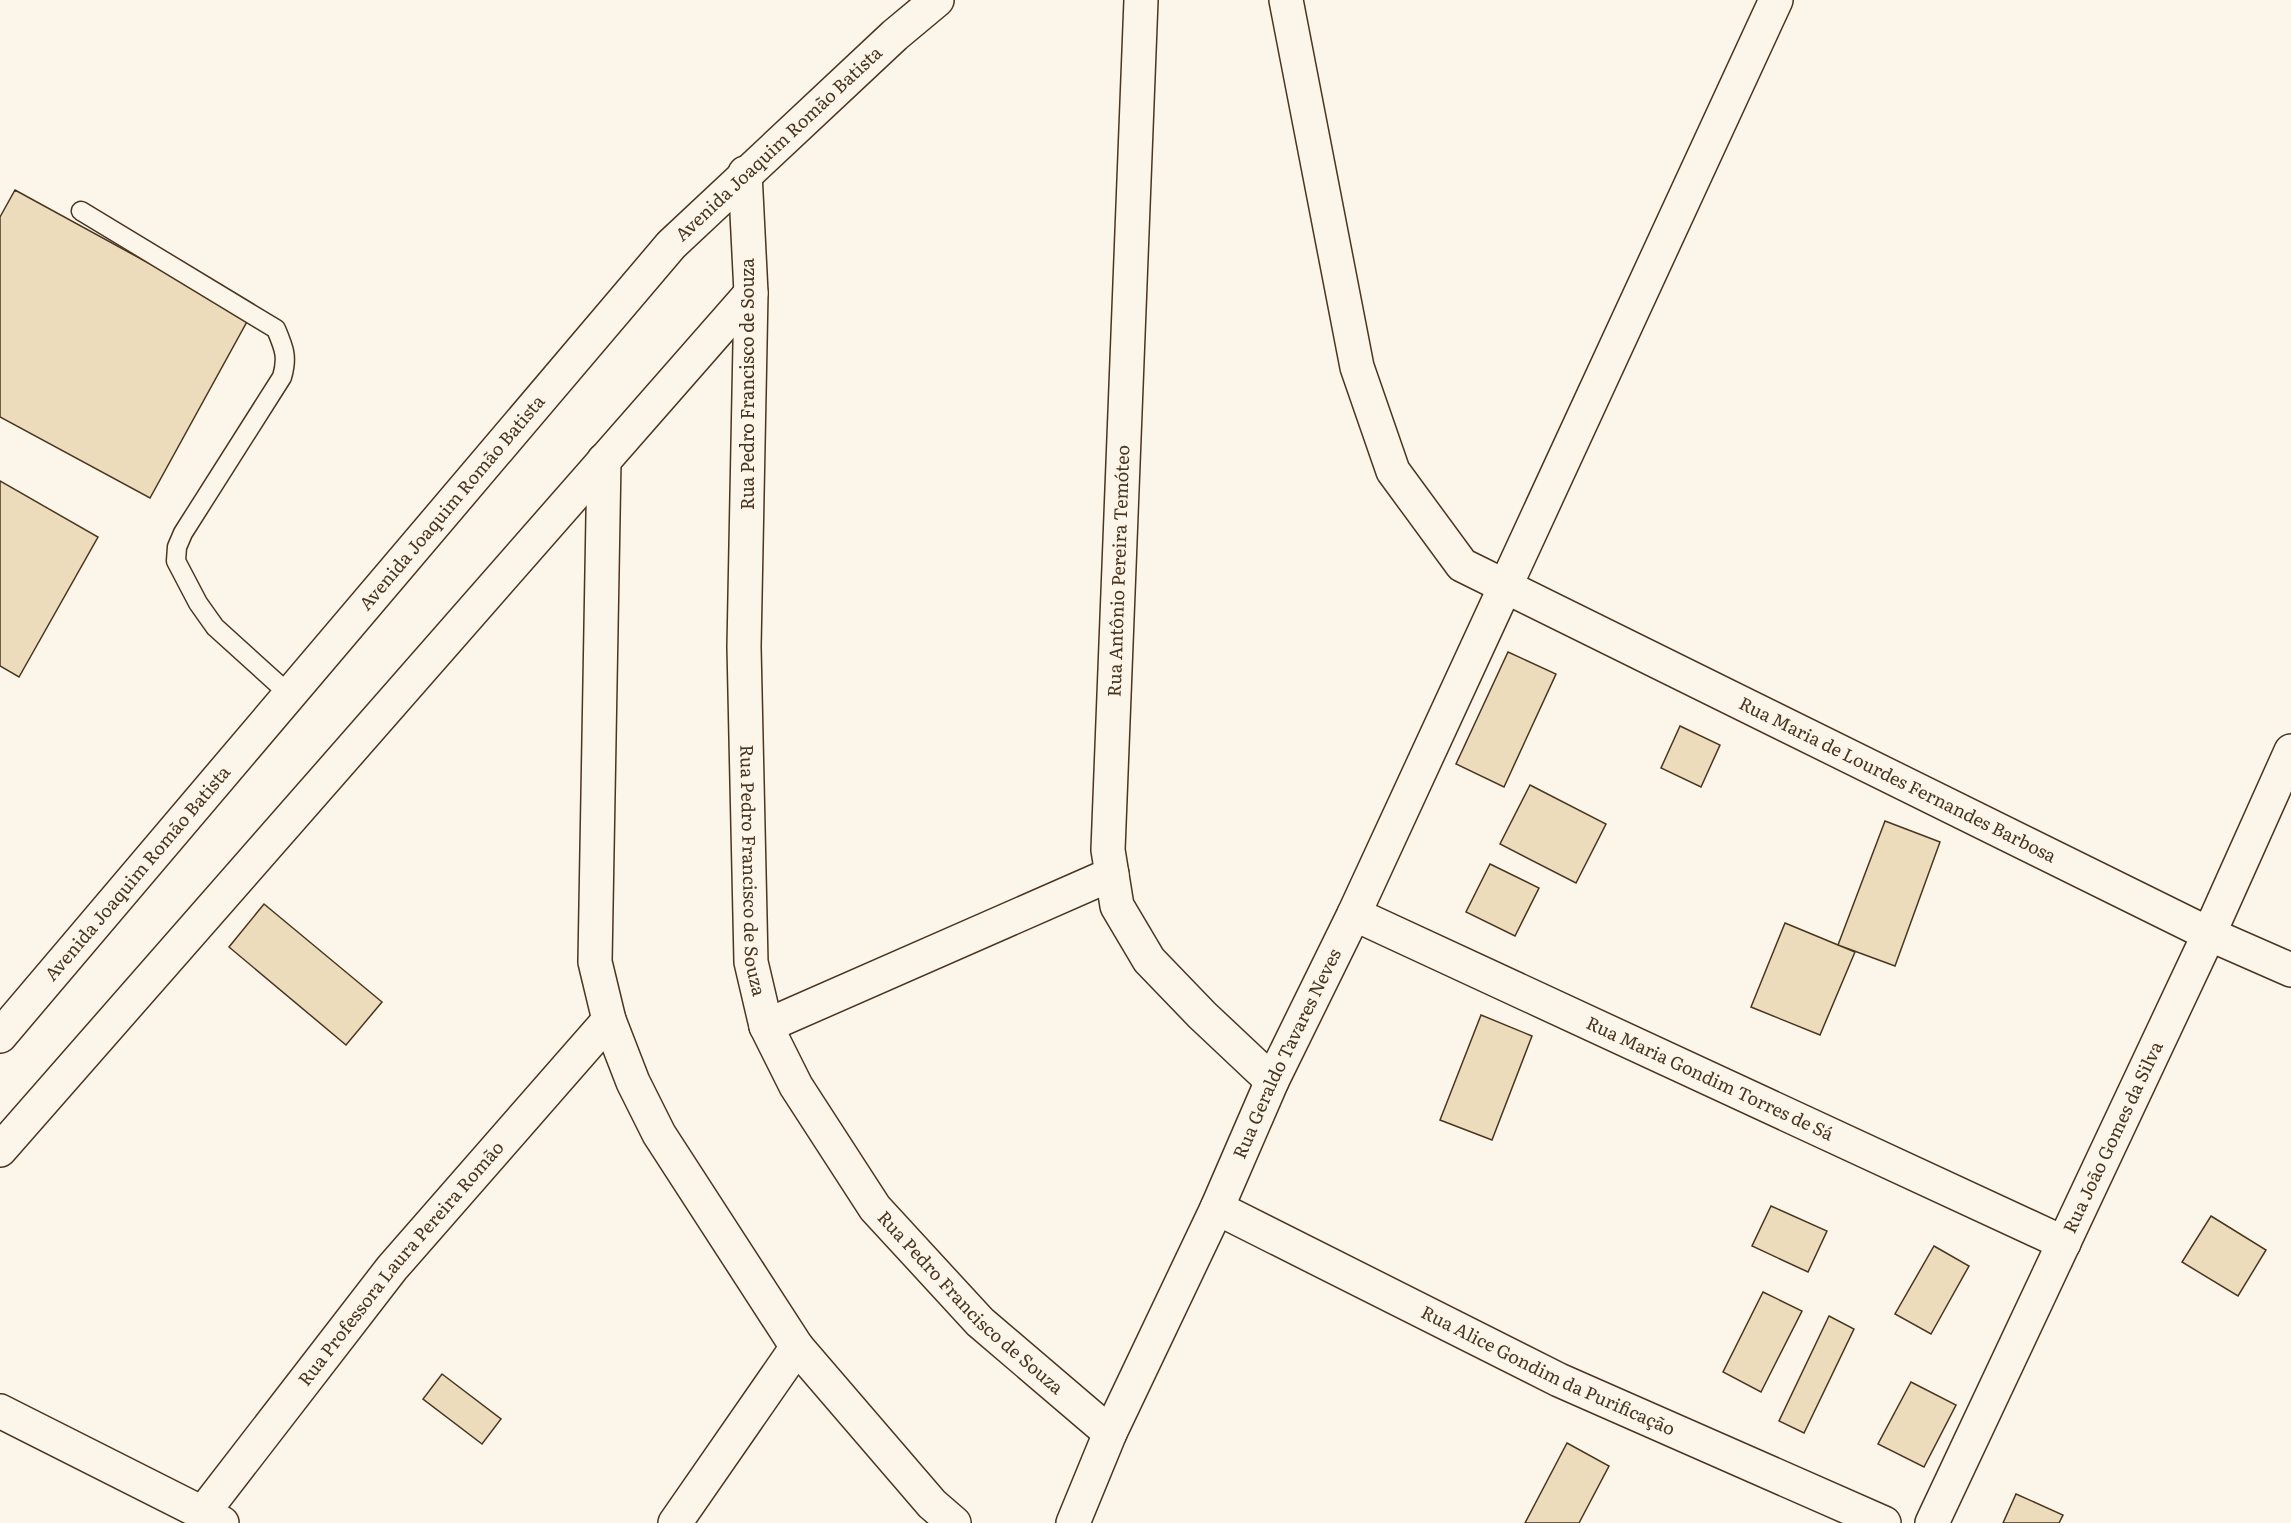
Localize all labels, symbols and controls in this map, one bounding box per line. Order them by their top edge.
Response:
street label: Avenida Joaquim Romão Batista [668,39,888,247]
street label: Rua Pedro Francisco de Souza [733,258,760,510]
street label: Avenida Joaquim Romão Batista [352,388,551,616]
street label: Rua Antônio Pereira Temóteo [1100,444,1135,697]
street label: Rua Maria de Lourdes Fernandes Barbosa [1735,689,2062,869]
street label: Rua Pedro Francisco de Souza [734,744,774,999]
street label: Avenida Joaquim Romão Batista [37,759,236,986]
street label: Rua Geraldo Tavares Neves [1225,943,1347,1163]
street label: Rua Maria Gondim Torres de Sá [1582,1008,1839,1147]
street label: Rua João Gomes da Silva [2055,1036,2169,1237]
street label: Rua Professora Laura Pereira Romão [291,1134,510,1391]
street label: Rua Pedro Francisco de Souza [872,1204,1070,1400]
street label: Rua Alice Gondim da Purificação [1417,1298,1680,1441]

